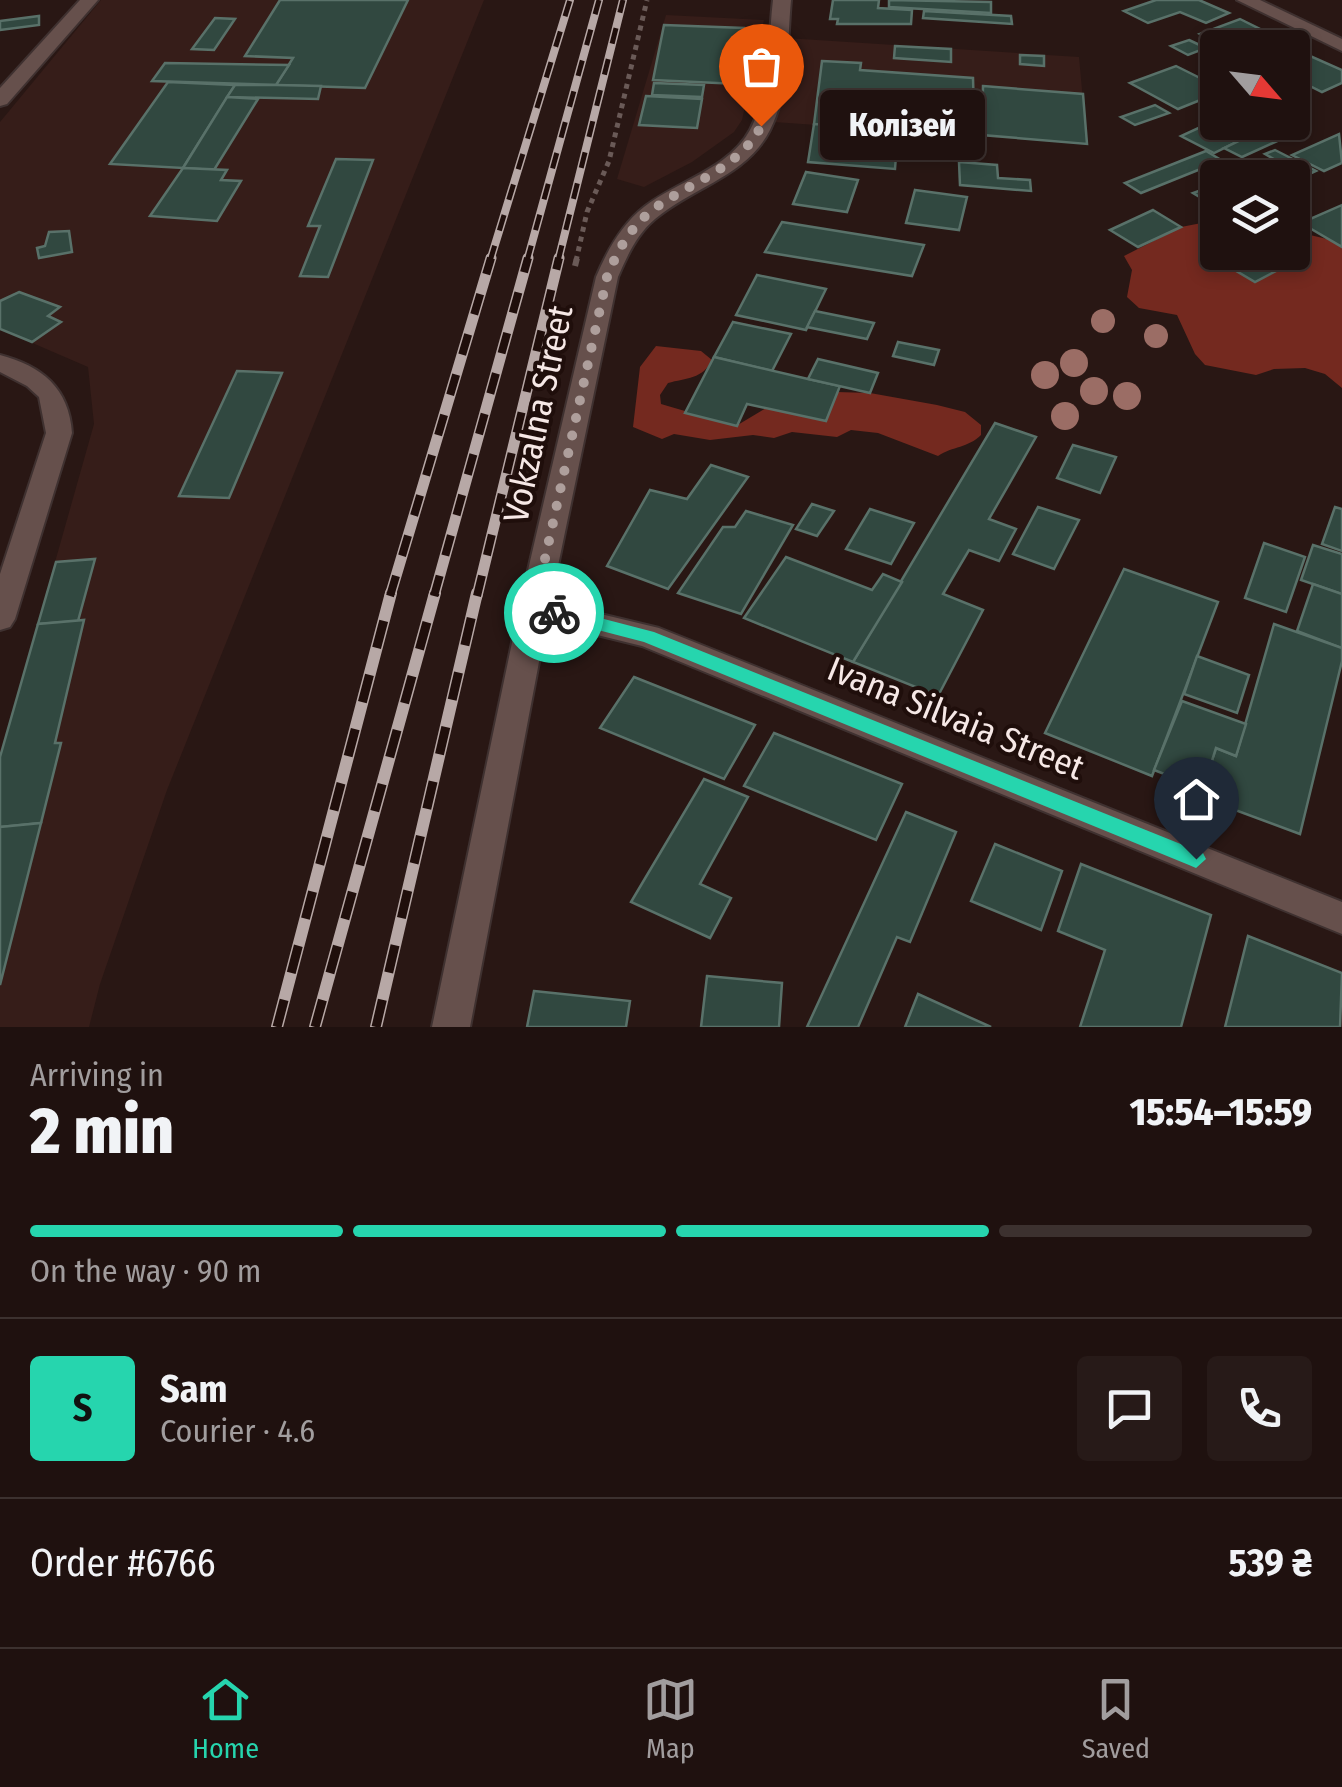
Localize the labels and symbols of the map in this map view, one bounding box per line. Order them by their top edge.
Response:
pin [719,24,804,127]
north arrow [1200,30,1310,140]
callout: Колізей [821,91,986,161]
street label: Vokzalna Street [494,301,582,526]
courier [504,563,604,663]
street label: Ivana Silvaia Street [822,647,1091,789]
pin [1154,757,1239,860]

